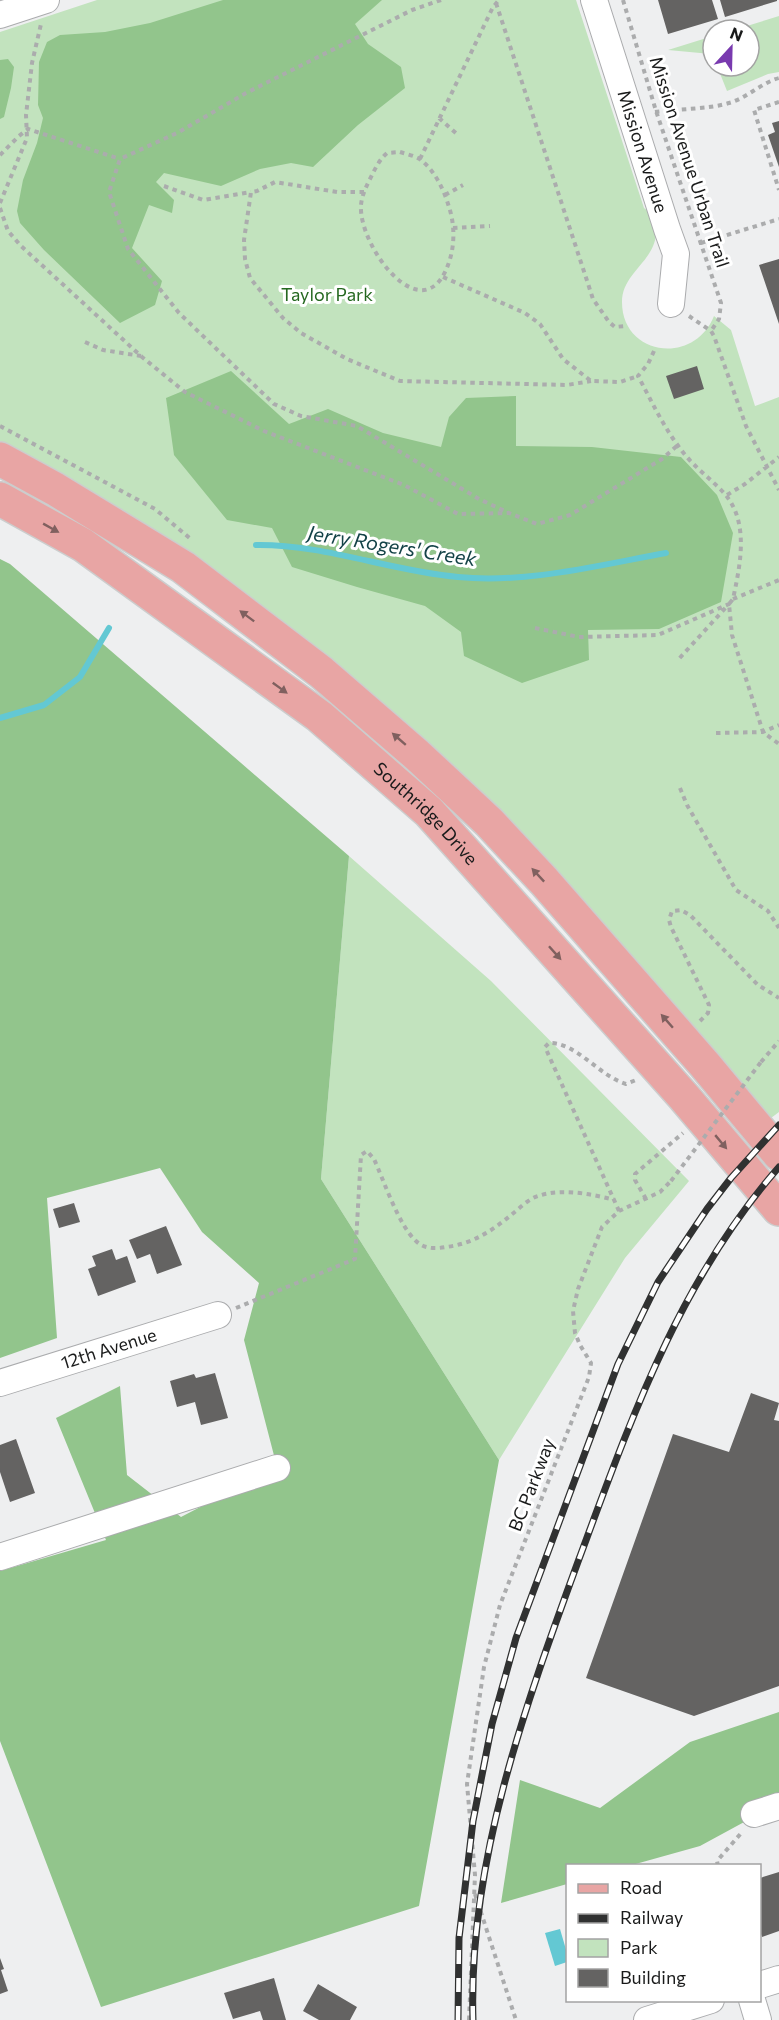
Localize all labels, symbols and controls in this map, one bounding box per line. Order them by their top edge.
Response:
north arrow [701,18,761,78]
text: N [728,23,746,45]
street label: Mission Avenue Urban Trail [645,53,735,270]
street label: Mission Avenue [613,87,673,215]
park label: Taylor Park [281,283,373,305]
water label: Jerry Rogers' Creek [304,520,479,570]
one-way arrow [43,523,60,533]
one-way arrow [239,610,255,622]
one-way arrow [272,681,287,693]
one-way arrow [391,732,406,746]
street label: Southridge Drive [370,757,483,869]
one-way arrow [531,867,545,882]
one-way arrow [548,946,562,961]
one-way arrow [661,1014,674,1029]
one-way arrow [715,1134,728,1150]
street label: 12th Avenue [58,1323,159,1373]
street label: BC Parkway [503,1435,559,1534]
legend [566,1864,761,2002]
text: Road [620,1876,662,1898]
text: Railway [620,1906,683,1928]
text: Park [620,1936,658,1958]
text: Building [620,1966,686,1988]

